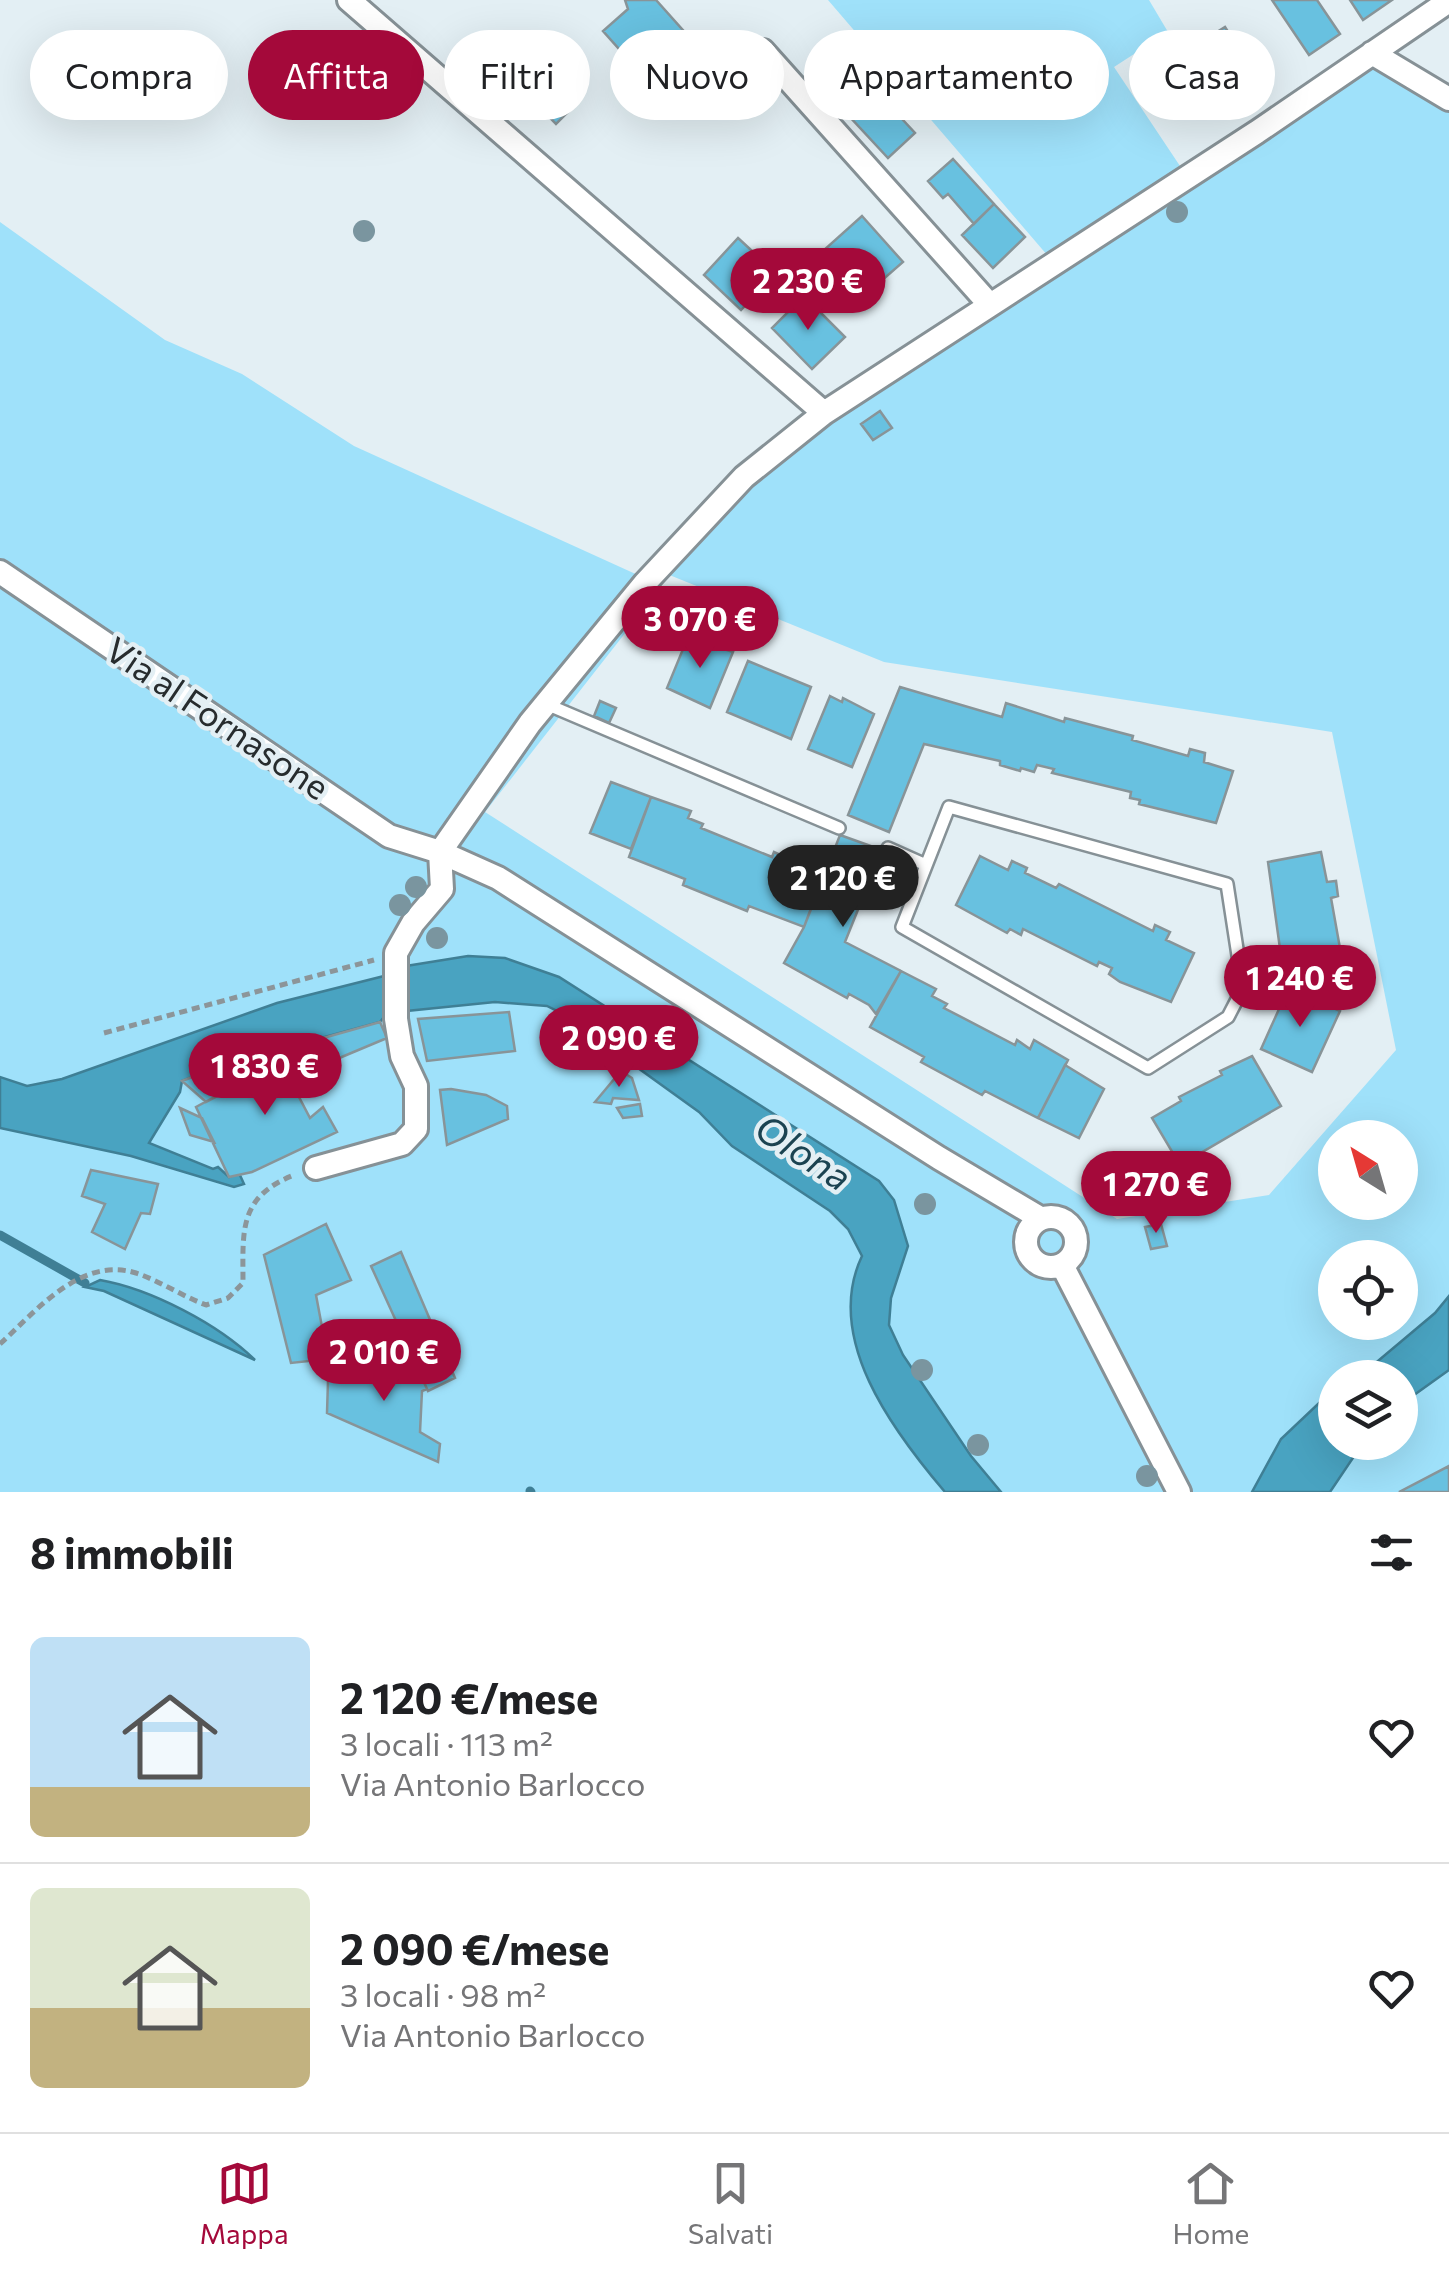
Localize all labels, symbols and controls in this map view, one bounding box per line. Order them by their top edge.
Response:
chip: Compra [30,30,228,120]
chip: Affitta [248,30,424,120]
chip: Filtri [444,30,590,120]
chip: Nuovo [610,30,784,120]
chip: Appartamento [804,30,1109,120]
chip: Casa [1129,30,1275,120]
pin: 2 230 € [716,248,900,333]
text: 2 230 € [752,260,864,300]
pin: 3 070 € [608,586,792,671]
text: 3 070 € [643,598,757,638]
street label: Via al Fornasone [99,626,338,807]
pin: 2 120 € [751,845,935,930]
text: 2 120 € [790,857,896,897]
pin: 1 240 € [1208,945,1392,1030]
text: 1 240 € [1246,957,1354,997]
pin: 2 090 € [527,1005,711,1090]
text: 2 090 € [561,1017,677,1057]
pin: 1 830 € [173,1033,357,1118]
text: 1 830 € [211,1045,319,1085]
water label: Olona [748,1103,861,1199]
north arrow [1318,1120,1418,1220]
map controls [1318,1120,1418,1460]
pin: 1 270 € [1064,1151,1248,1236]
text: 1 270 € [1103,1163,1209,1203]
button: locate [1318,1240,1418,1340]
pin: 2 010 € [292,1319,476,1404]
text: 2 010 € [329,1331,439,1371]
button: layers [1318,1360,1418,1460]
icon: filters [1364,1525,1419,1580]
text: 8 immobili [30,1526,234,1578]
text: 2 120 €/mese [340,1671,598,1723]
icon: home [110,1677,230,1797]
icon: heart [1364,1710,1419,1765]
text: 3 locali · 113 m² [340,1723,553,1763]
text: Via Antonio Barlocco [340,1763,645,1803]
text: 2 090 €/mese [340,1922,609,1974]
icon: home [110,1928,230,2048]
icon: heart [1364,1961,1419,2016]
text: 3 locali · 98 m² [340,1974,546,2014]
text: Via Antonio Barlocco [340,2014,645,2054]
tab: Mappa [200,2156,289,2250]
tab: Salvati [688,2156,773,2250]
tab: Home [1172,2156,1249,2250]

